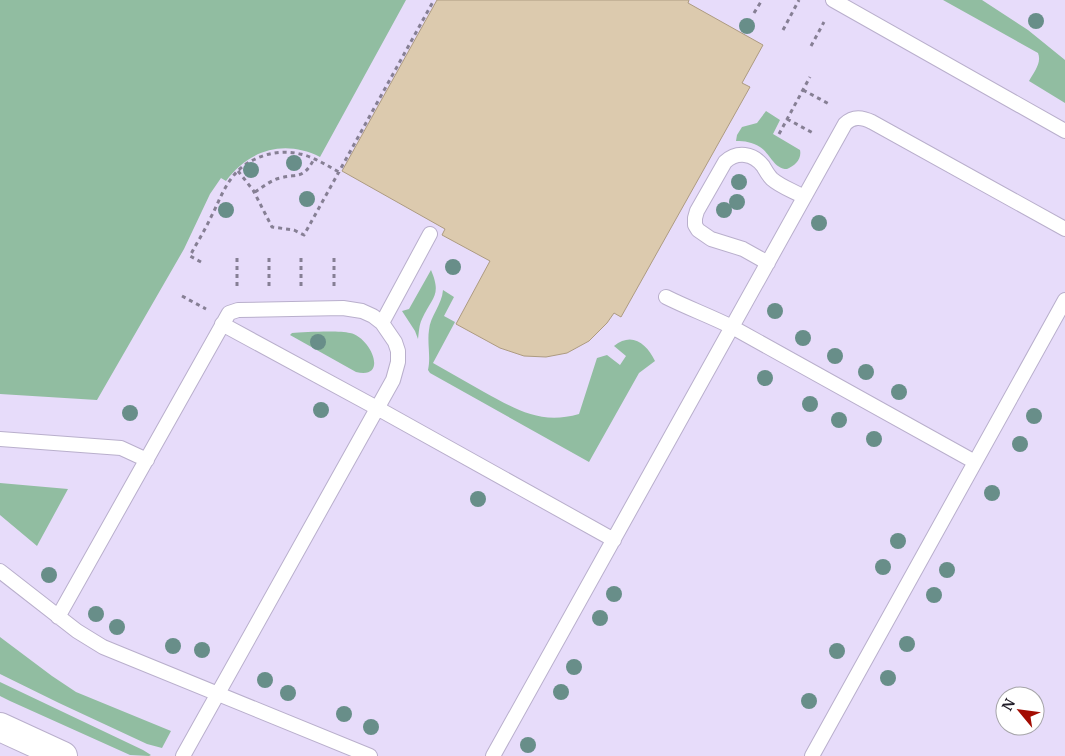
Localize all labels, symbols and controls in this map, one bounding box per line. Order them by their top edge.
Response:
north arrow [995,686,1045,736]
text: N [998,695,1019,714]

